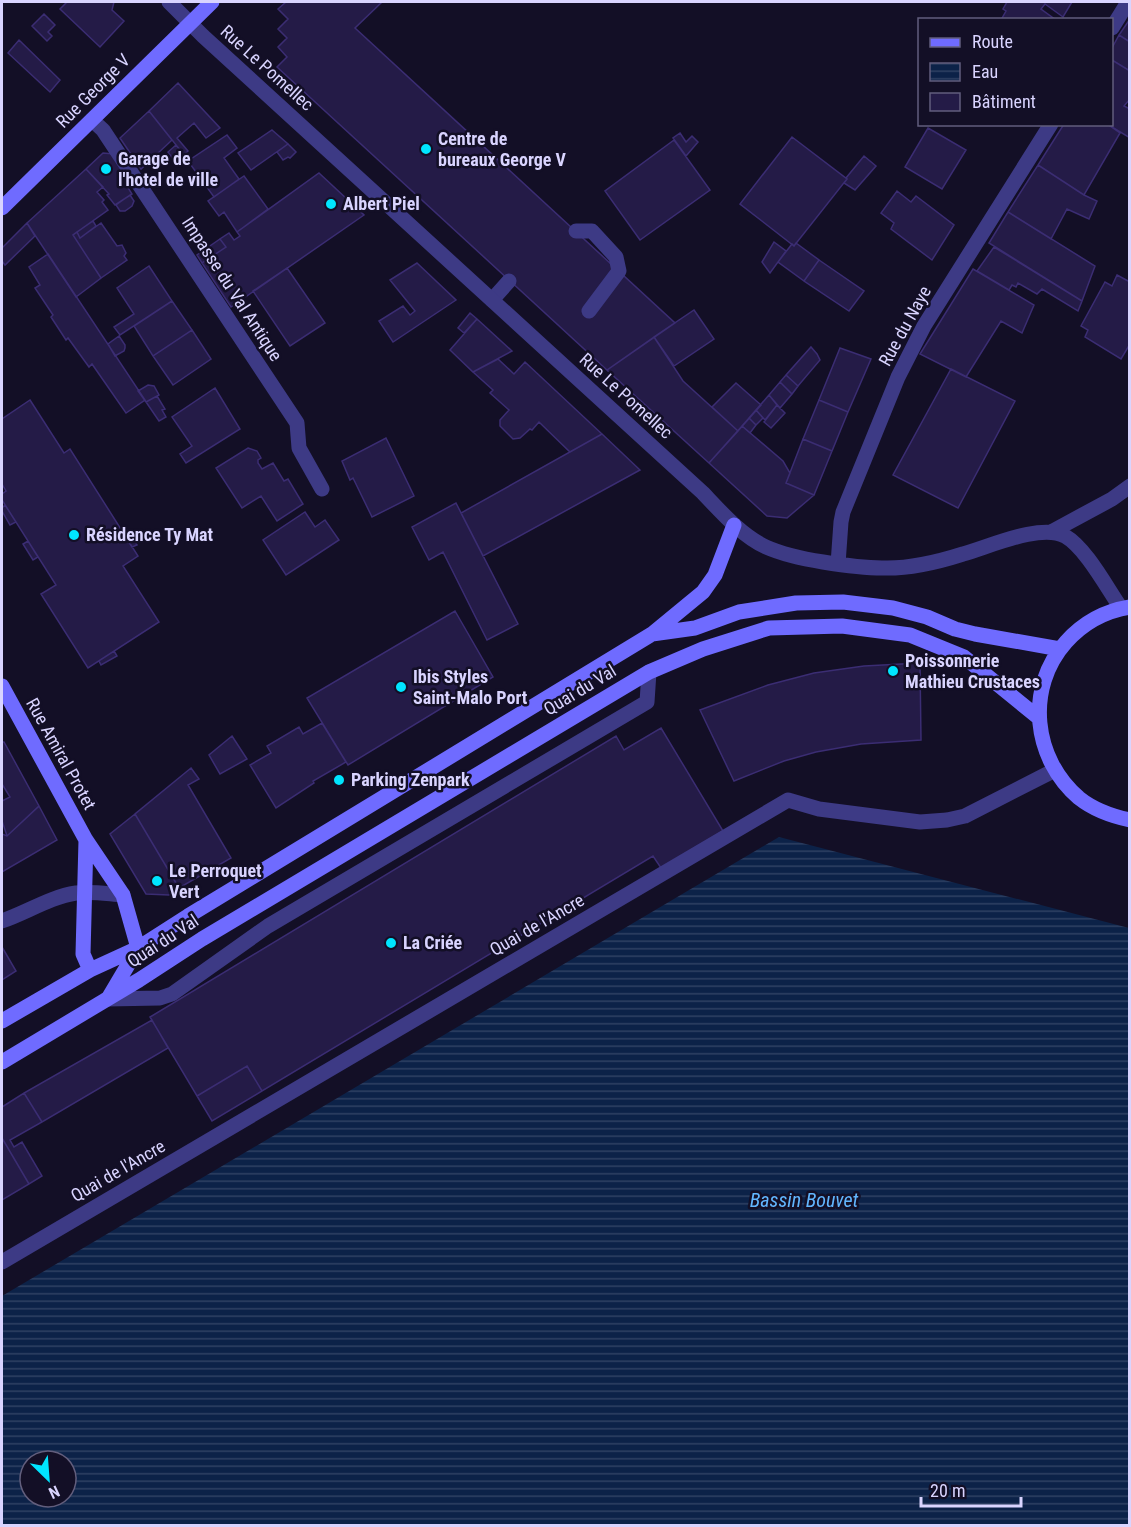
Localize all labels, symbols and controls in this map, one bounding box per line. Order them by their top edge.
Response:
legend [918,18,1113,126]
street label: Rue Le Pomellec [217,20,318,115]
text: Route [972,31,1013,52]
street label: Rue George V [51,49,134,132]
text: Eau [972,61,998,82]
text: Bâtiment [972,91,1036,112]
place label: Centre de bureaux George V [438,128,567,170]
marker: Centre de bureaux George V [419,142,433,156]
place label: Garage de l'hotel de ville [118,148,218,190]
marker: Garage de l'hotel de ville [99,162,113,176]
place label: Albert Piel [343,193,420,214]
marker: Albert Piel [324,197,338,211]
street label: Impasse du Val Antique [178,213,287,365]
street label: Rue du Naye [874,282,935,369]
street label: Rue Le Pomellec [576,348,677,443]
place label: Résidence Ty Mat [86,524,214,545]
marker: Résidence Ty Mat [67,528,81,542]
place label: Poissonnerie Mathieu Crustaces [905,650,1040,692]
street label: Quai du Val [540,660,620,719]
marker: Poissonnerie Mathieu Crustaces [886,664,900,678]
place label: Ibis Styles Saint-Malo Port [413,666,528,708]
marker: Ibis Styles Saint-Malo Port [394,680,408,694]
street label: Rue Amiral Protet [22,694,101,813]
place label: Parking Zenpark [351,769,470,790]
marker: Parking Zenpark [332,773,346,787]
place label: Le Perroquet Vert [169,860,262,902]
marker: Le Perroquet Vert [150,874,164,888]
street label: Quai de l'Ancre [486,889,588,960]
street label: Quai du Val [123,910,202,971]
place label: La Criée [403,932,463,953]
marker: La Criée [384,936,398,950]
street label: Quai de l'Ancre [67,1135,169,1206]
water label: Bassin Bouvet [750,1188,859,1212]
north arrow [18,1449,78,1509]
scale bar [921,1470,1022,1508]
text: 20 m [930,1480,965,1501]
text: N [46,1481,63,1503]

